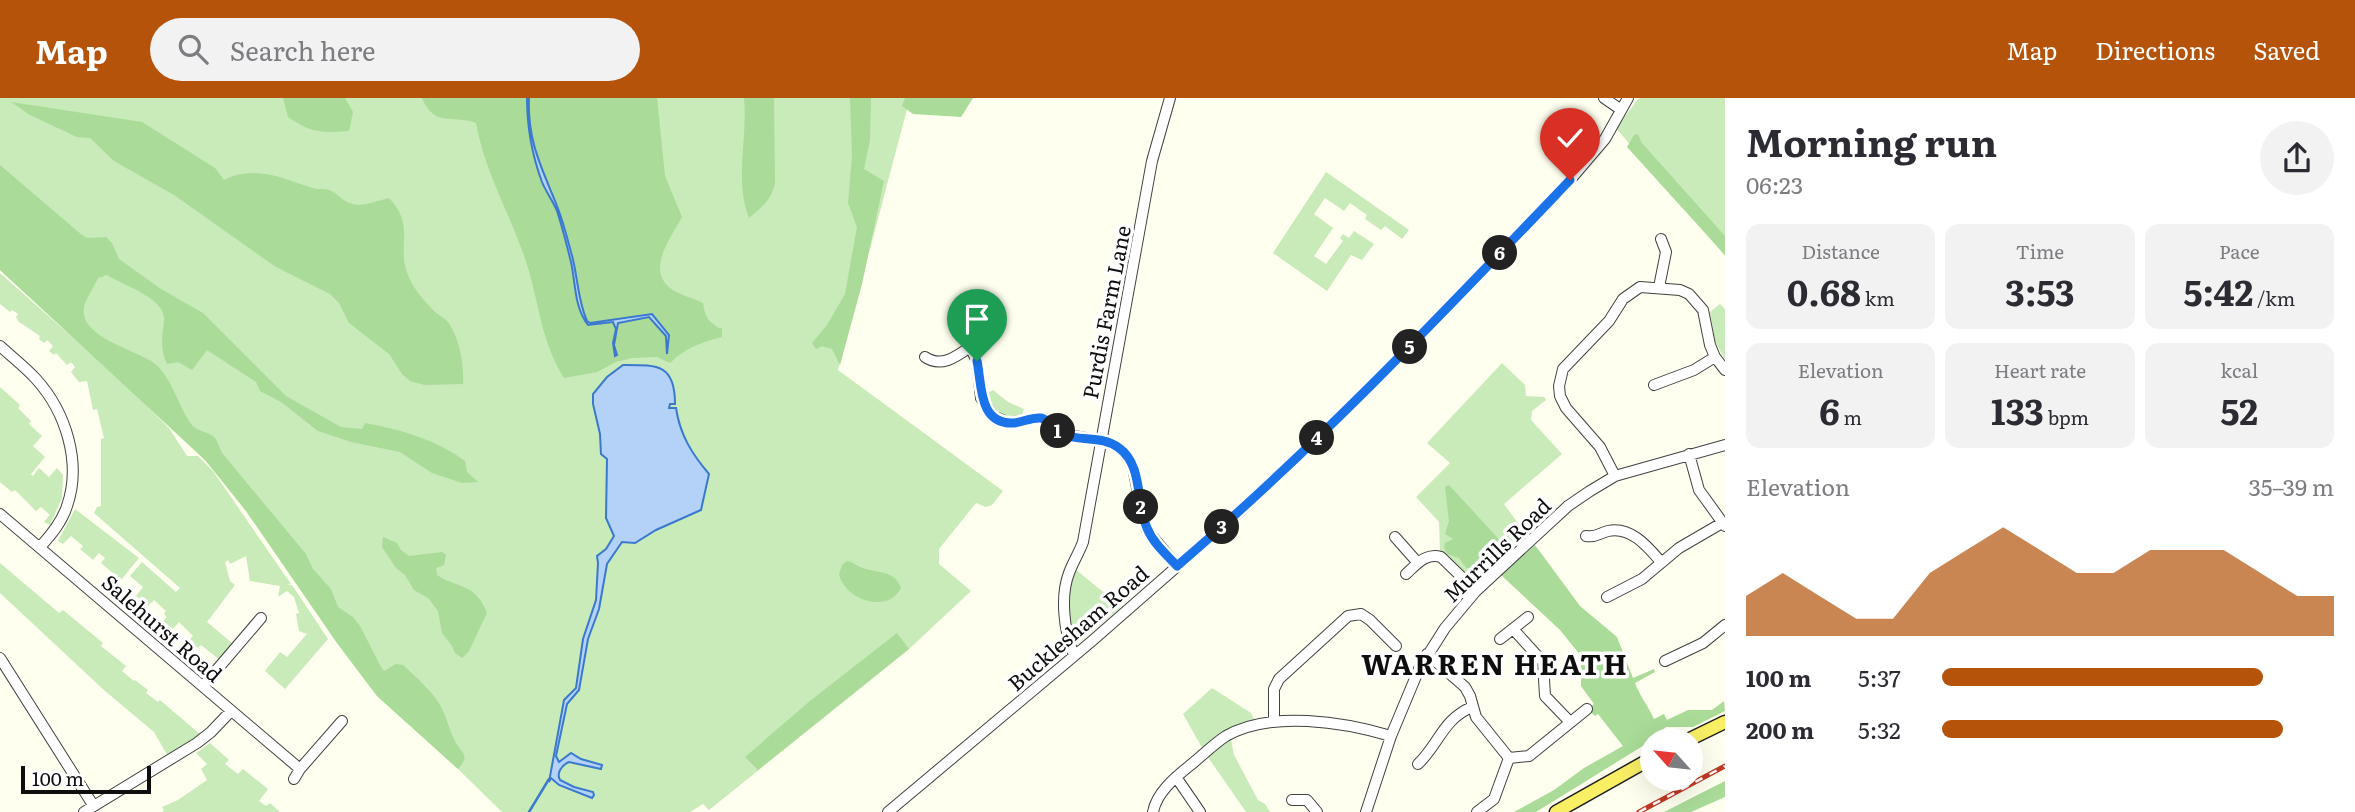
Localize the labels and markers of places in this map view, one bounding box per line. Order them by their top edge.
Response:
pin [1540,108,1600,180]
pin: 6 [1482,236,1518,270]
pin [947,289,1007,361]
pin: 5 [1392,330,1428,364]
pin: 1 [1040,414,1076,448]
pin: 4 [1300,420,1334,456]
pin: 2 [1124,490,1158,524]
pin: 3 [1204,510,1240,544]

